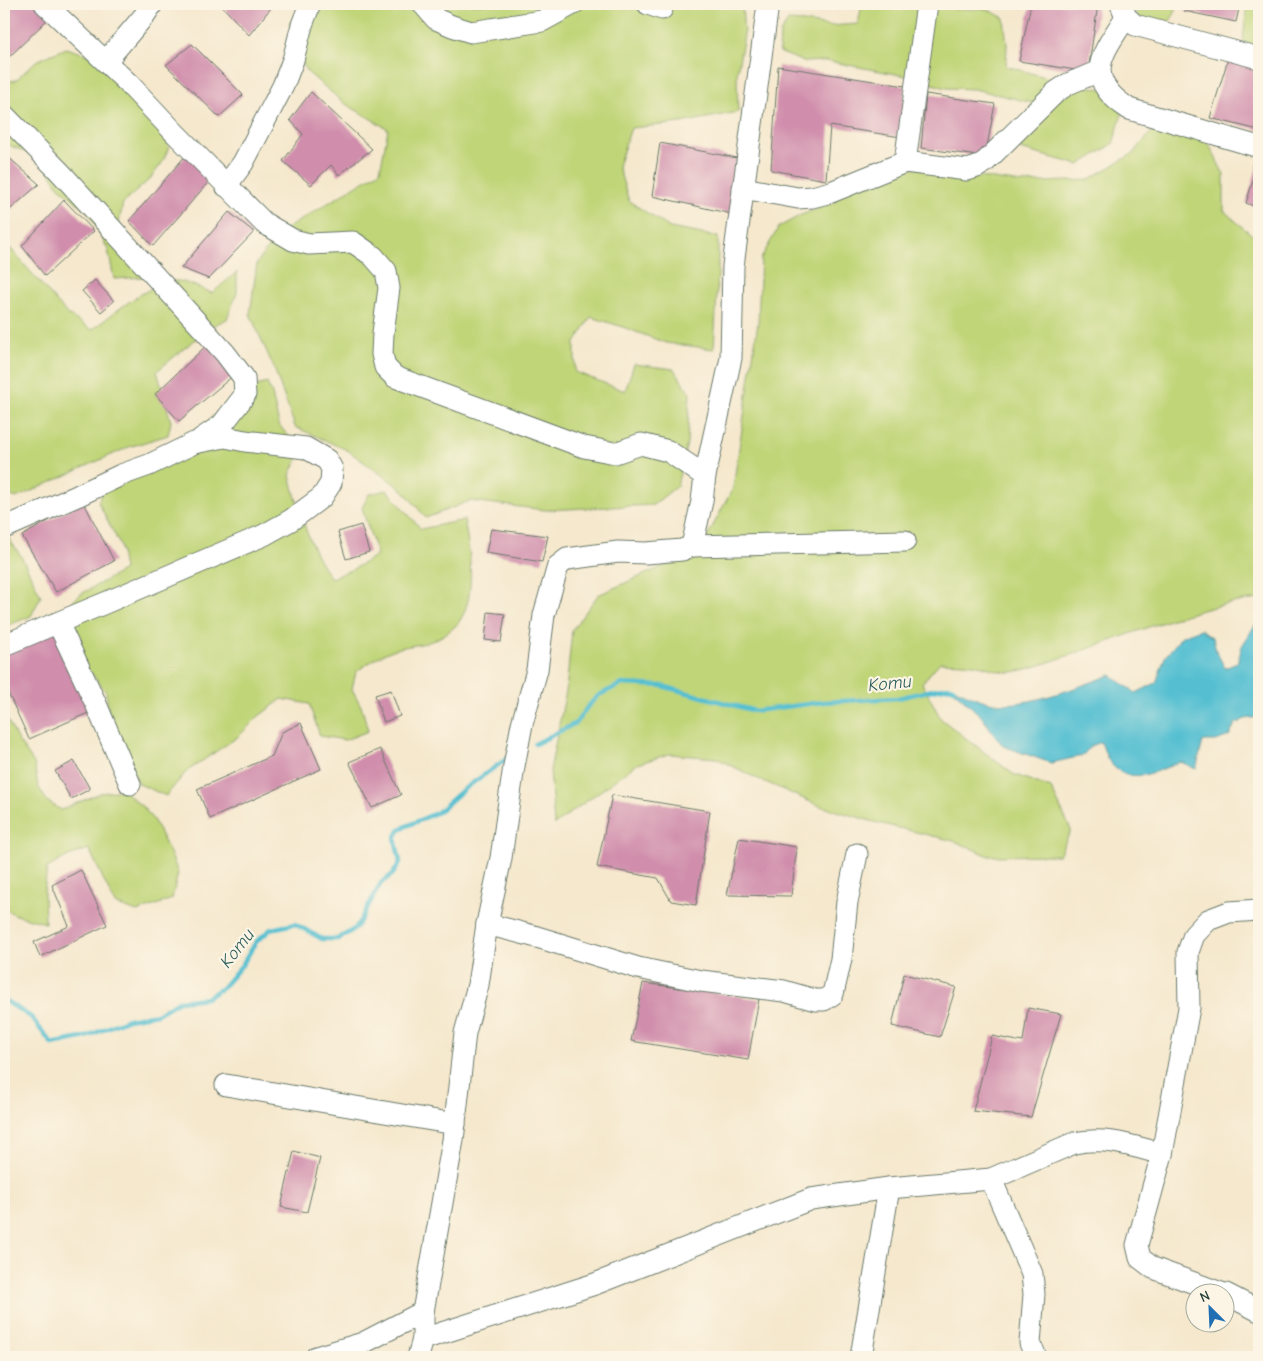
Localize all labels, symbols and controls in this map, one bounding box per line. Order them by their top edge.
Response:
water label: Komu [867,671,913,696]
water label: Komu [216,925,259,972]
north arrow [1186,1284,1236,1334]
text: N [1197,1287,1213,1306]

